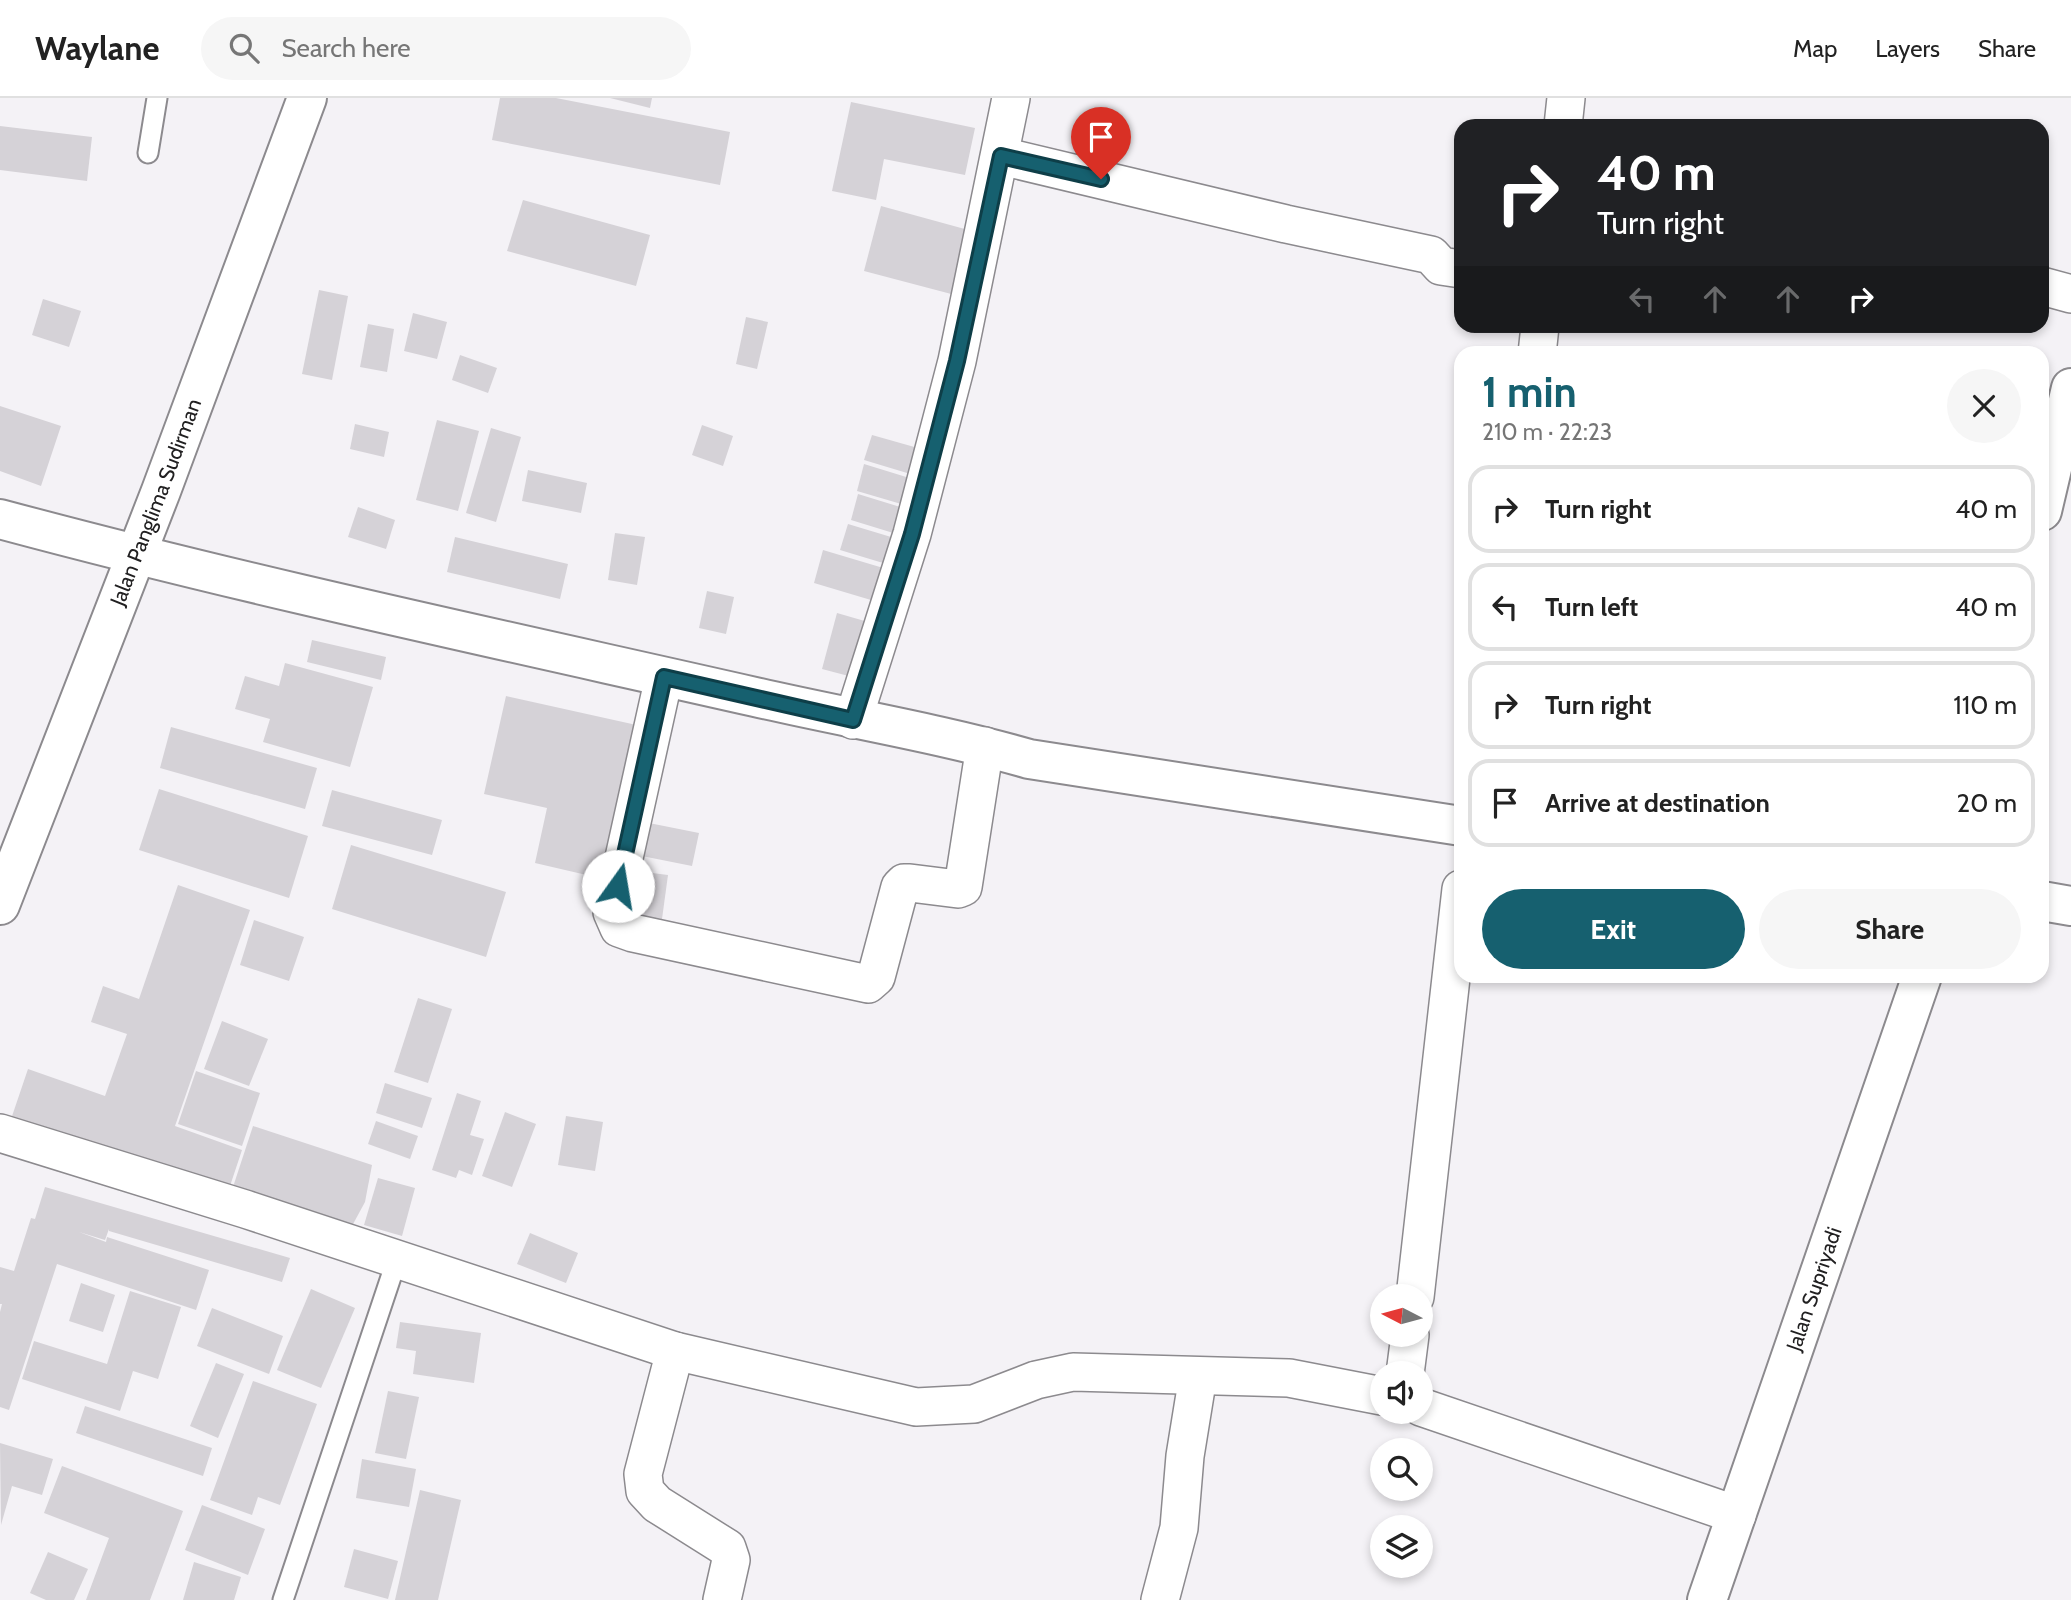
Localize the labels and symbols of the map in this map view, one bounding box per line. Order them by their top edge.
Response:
pin [1071,107,1131,179]
street label: Jalan Panglima Sudirman [104,395,206,610]
position arrow [581,849,655,923]
street label: Jalan Supriyadi [1780,1224,1847,1355]
north arrow [1370,1284,1433,1348]

